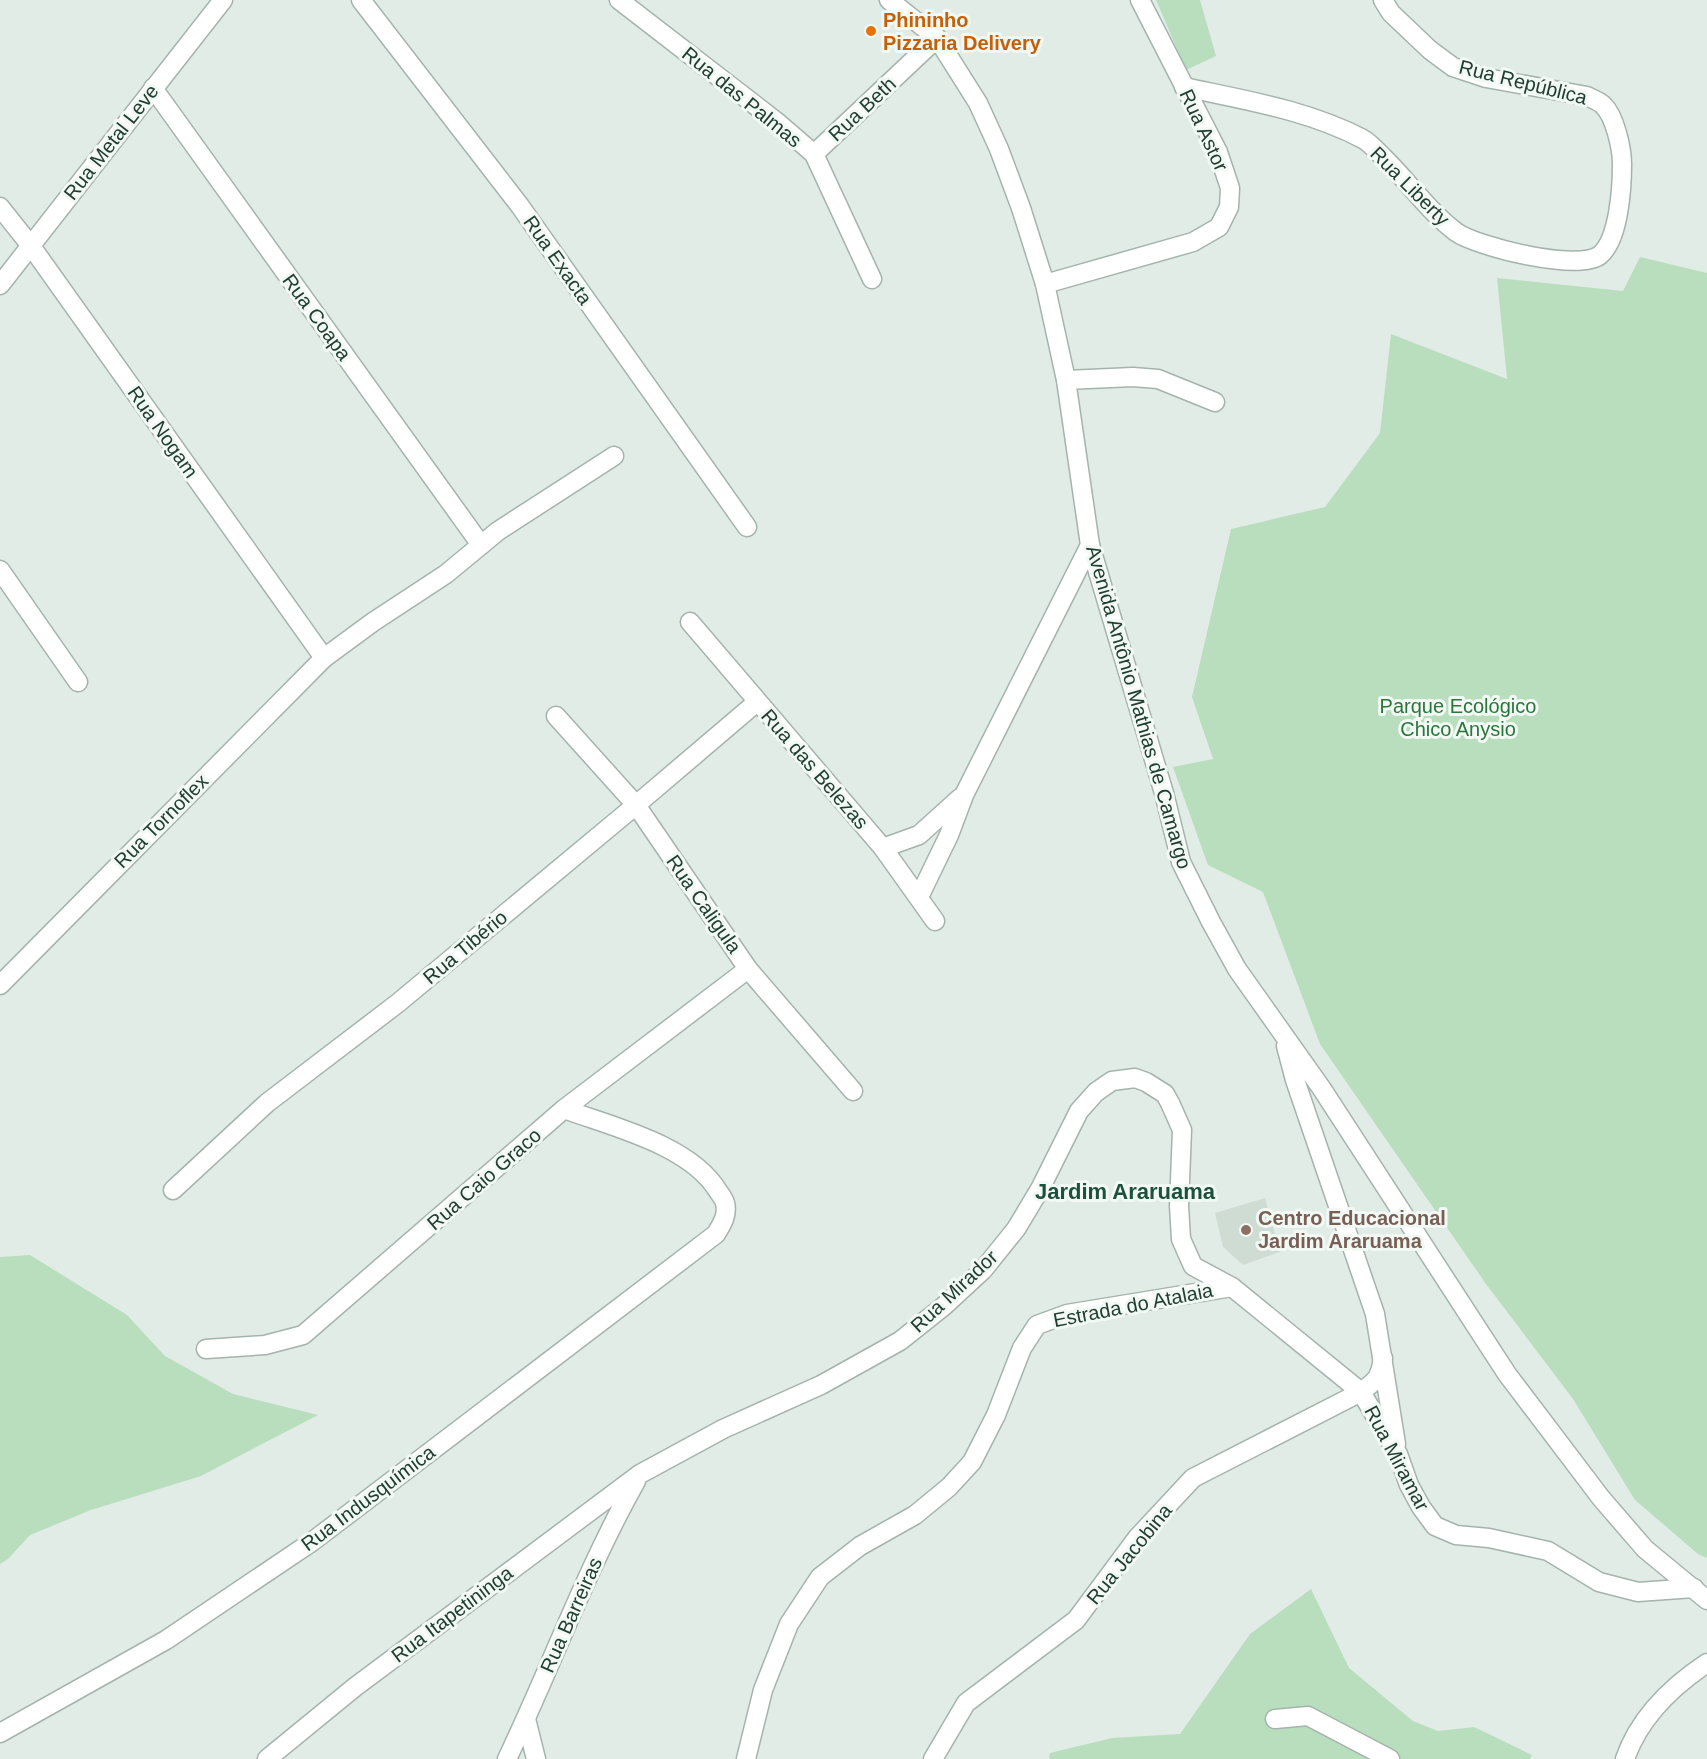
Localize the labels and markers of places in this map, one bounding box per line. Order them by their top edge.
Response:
place label: Phininho Pizzaria Delivery [883,9,1042,54]
marker: Phininho Pizzaria Delivery [864,24,878,38]
place label: Centro Educacional Jardim Araruama [1258,1207,1446,1252]
marker: Centro Educacional Jardim Araruama [1239,1223,1253,1237]

